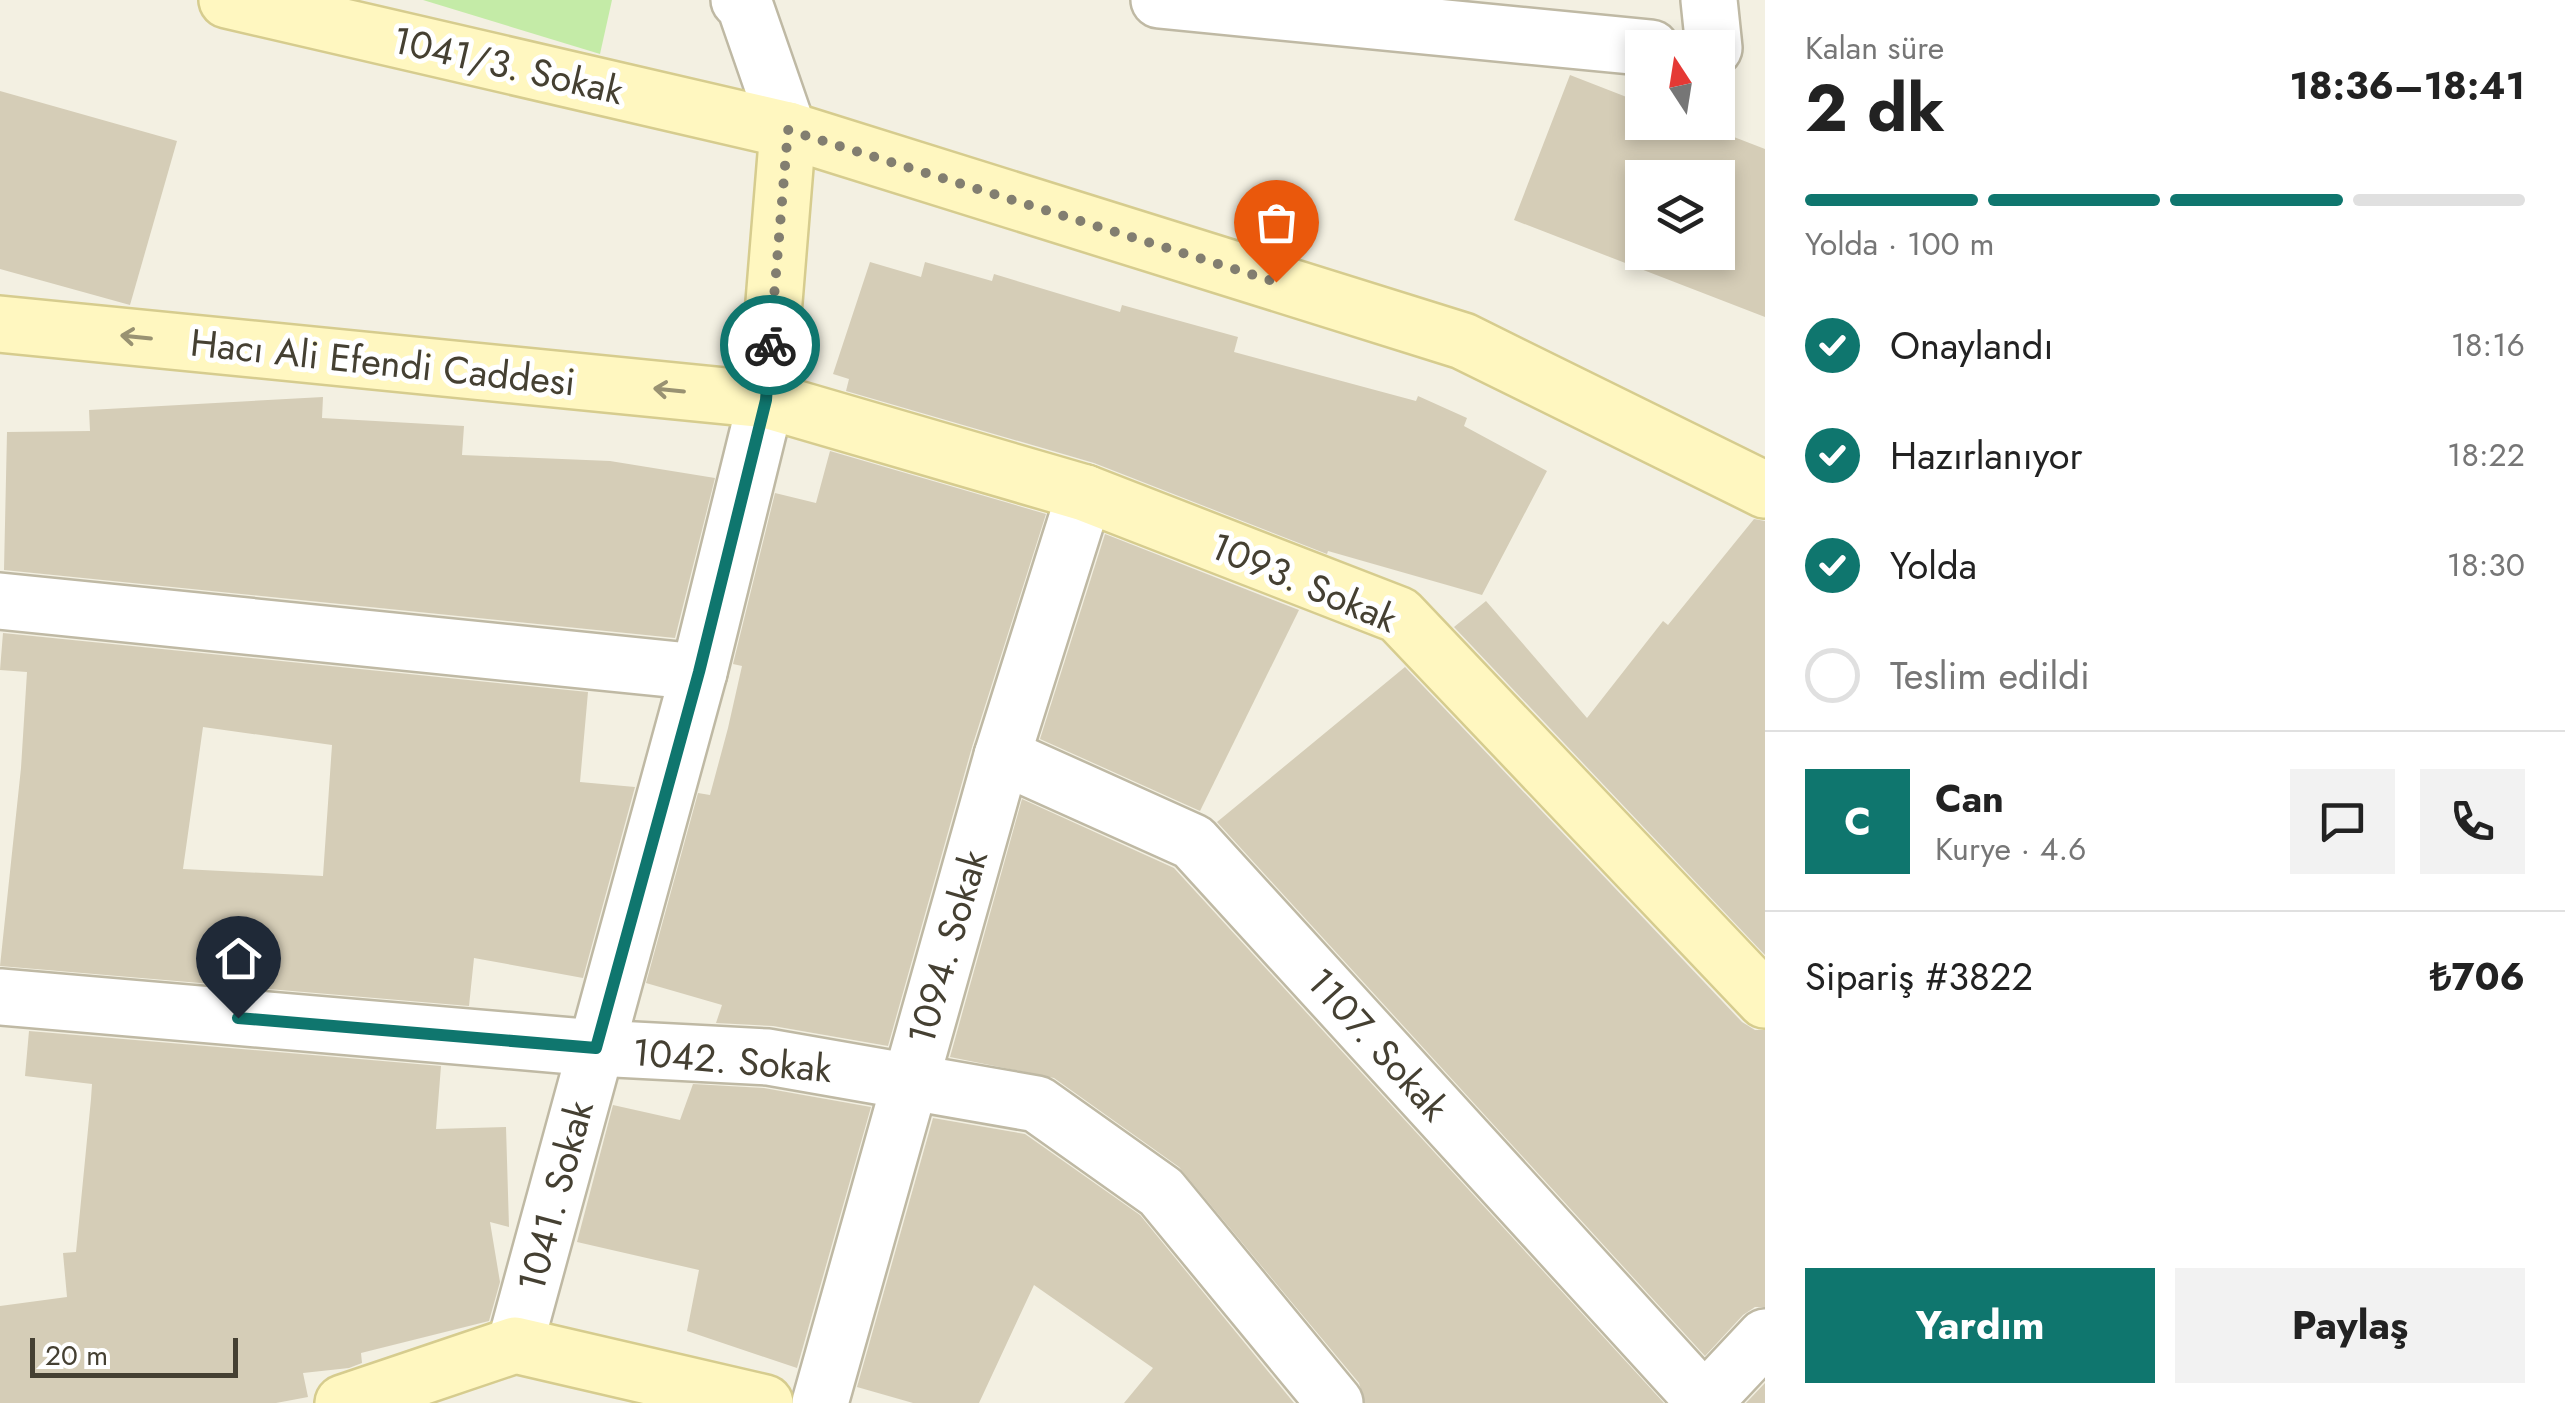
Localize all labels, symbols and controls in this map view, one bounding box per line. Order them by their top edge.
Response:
street label: 1041/3. Sokak [387,12,629,118]
text: Kalan süre [1805,25,1944,71]
north arrow [1625,30,1735,140]
map controls [1625,30,1735,270]
text: 18:36–18:41 [2290,58,2525,113]
text: 2 dk [1805,61,1945,155]
button: layers [1625,160,1735,270]
pin [1234,180,1319,283]
icon: bag [1249,195,1304,250]
text: Yolda · 100 m [1805,221,1994,267]
courier [720,295,820,395]
street label: Hacı Ali Efendi Caddesi [188,314,578,410]
icon: bike [743,318,798,373]
icon: check [1805,318,1860,373]
text: Onaylandı [1890,318,2053,373]
text: 18:16 [2451,322,2525,368]
one-way arrow [121,328,153,347]
one-way arrow [653,381,685,400]
icon: check [1805,428,1860,483]
text: Hazırlanıyor [1890,428,2083,483]
text: 18:22 [2447,432,2525,478]
street label: 1093. Sokak [1202,518,1406,646]
icon: check [1805,538,1860,593]
text: Yolda [1890,538,1977,593]
text: 18:30 [2447,542,2525,588]
text: Teslim edildi [1890,648,2090,703]
button: chat [2290,769,2395,874]
button: phone [2420,769,2525,874]
text: Can [1935,771,2004,826]
text: C [1844,794,1871,849]
text: Kurye · 4.6 [1935,826,2086,872]
street label: 1094. Sokak [893,843,1001,1051]
pin [196,916,281,1019]
icon: home [211,931,266,986]
text: Sipariş #3822 [1805,949,2033,1004]
text: ₺706 [2430,949,2525,1004]
street label: 1107. Sokak [1294,955,1462,1133]
street label: 1042. Sokak [630,1024,834,1096]
street label: 1041. Sokak [503,1094,607,1297]
button: Yardım [1805,1268,2155,1383]
button: Paylaş [2175,1268,2525,1383]
scale bar [30,1333,238,1378]
text: 20 m [45,1335,108,1376]

